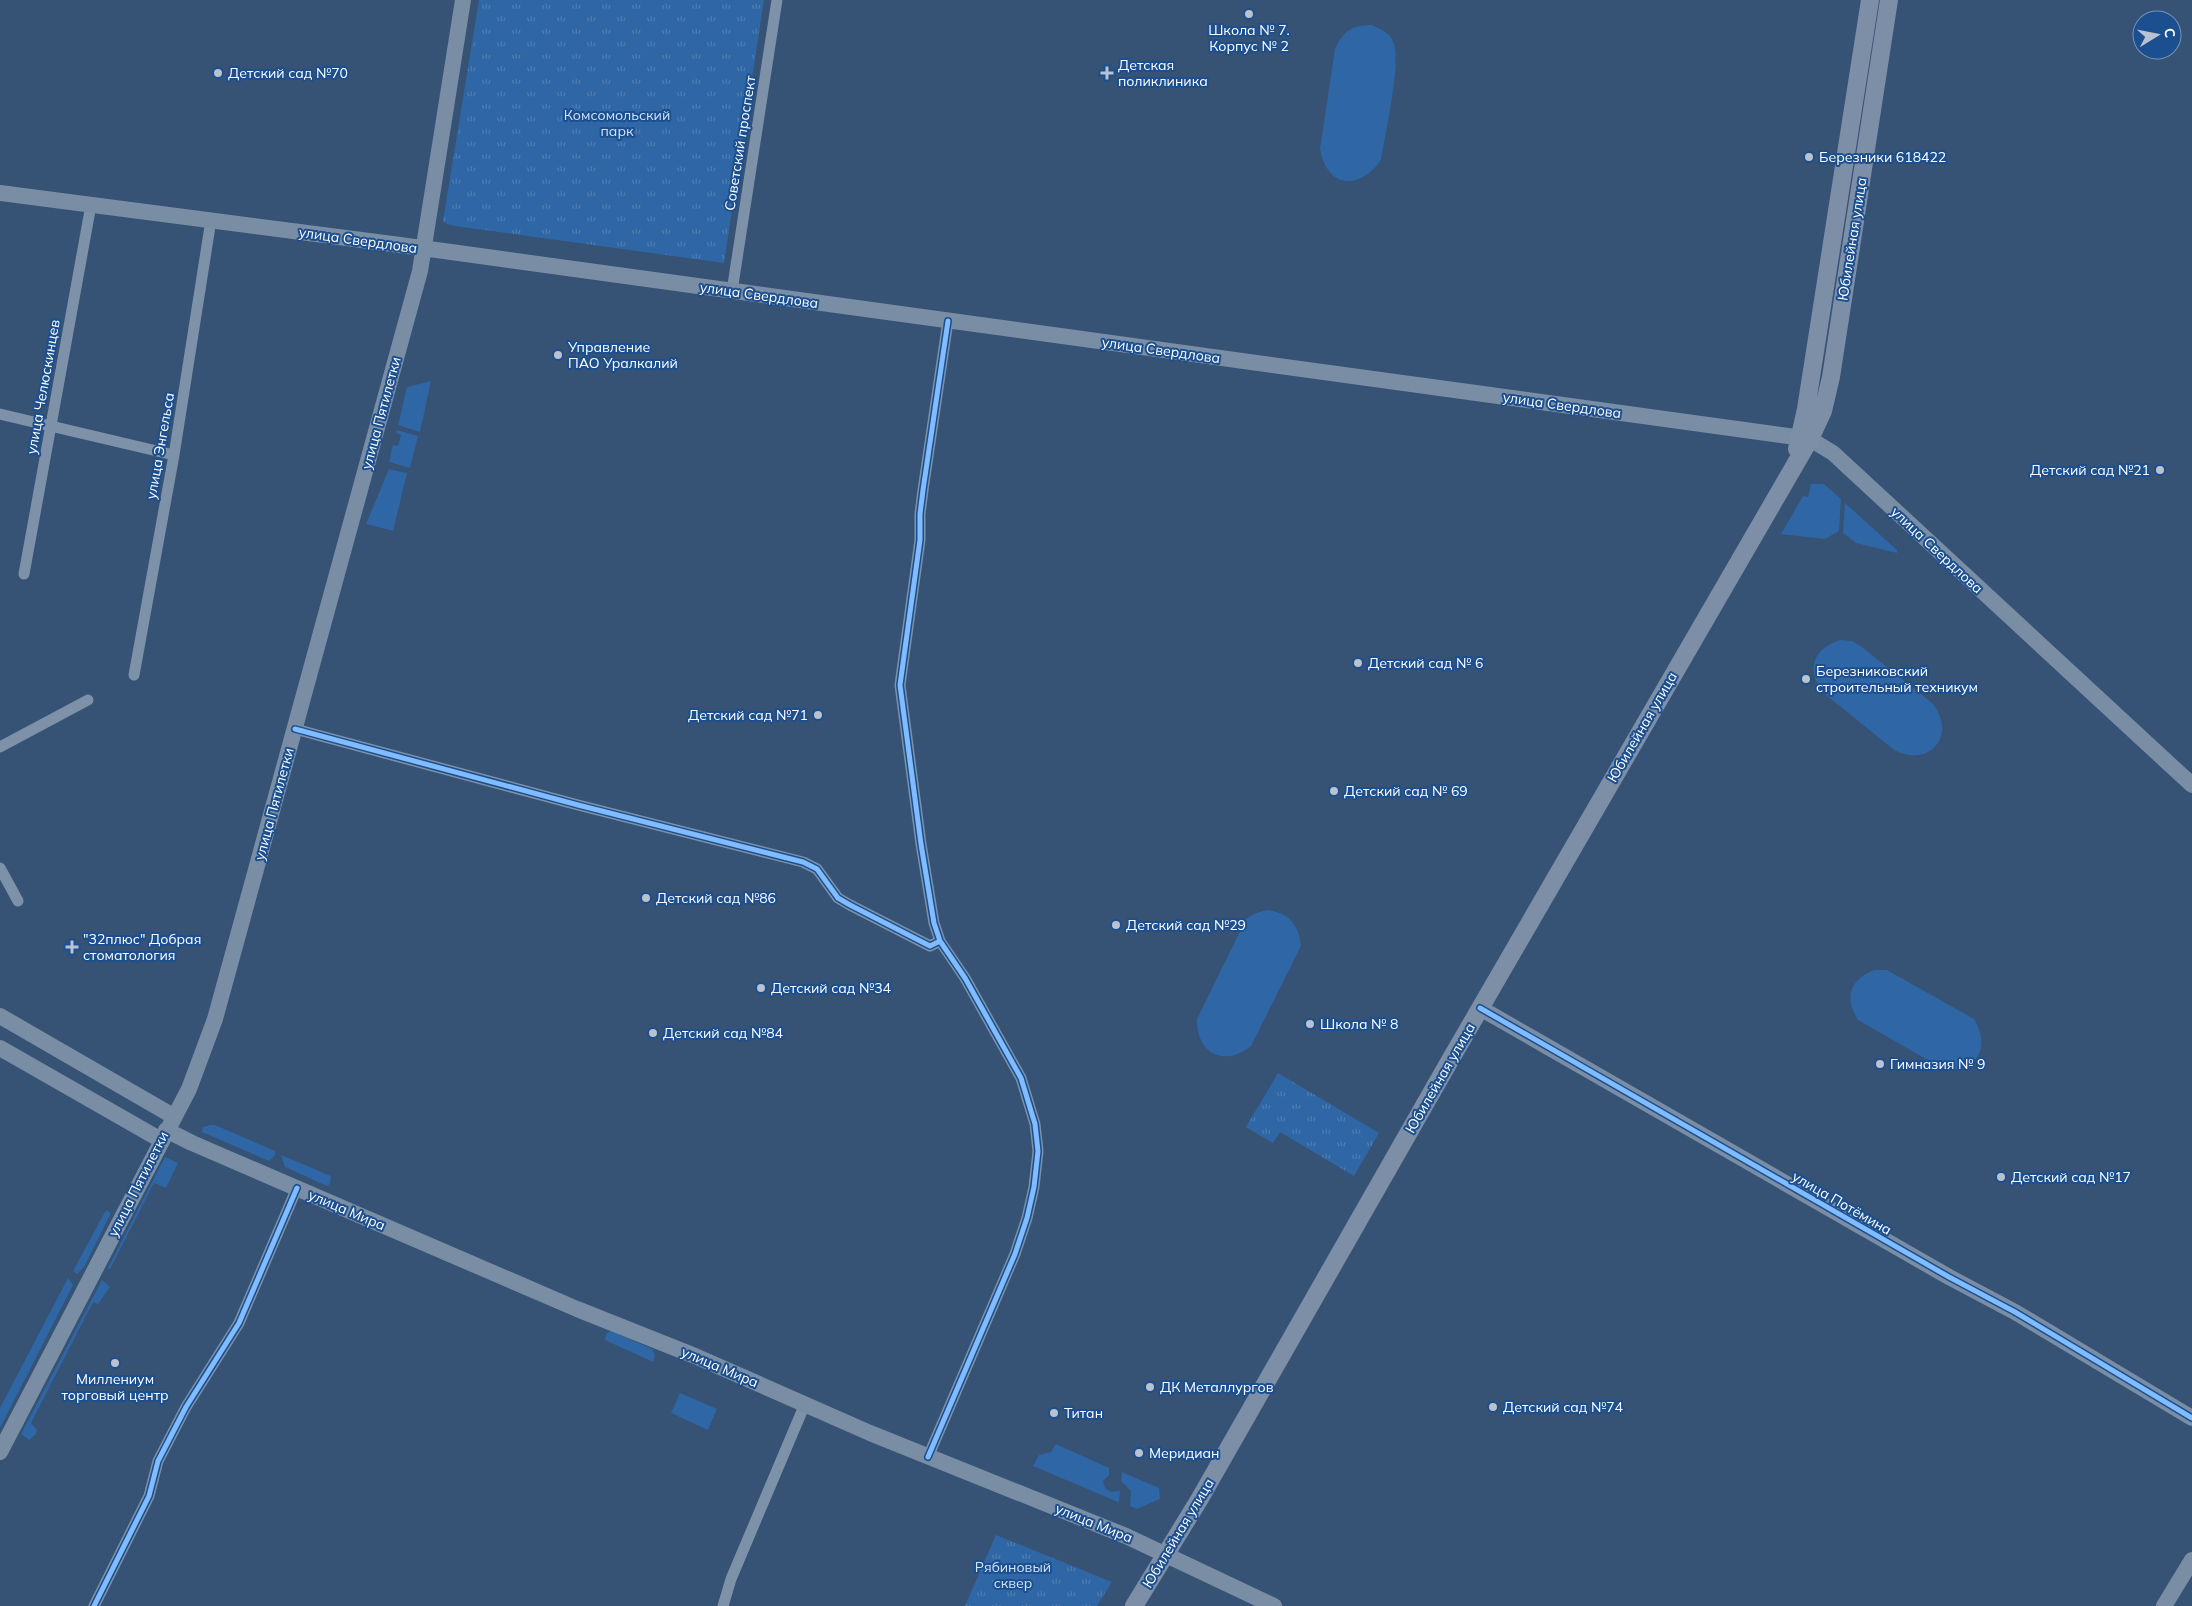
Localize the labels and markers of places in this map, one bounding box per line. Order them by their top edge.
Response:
marker: Школа № 7. Корпус № 2 [1243,8,1255,20]
place label: Школа № 7. Корпус № 2 [1208,21,1290,55]
place label: Детская поликлиника [1118,56,1208,90]
place label: Детский сад №70 [228,64,348,82]
marker: Детская поликлиника [1100,66,1114,80]
marker: Детский сад №70 [212,67,224,79]
place label: Березники 618422 [1819,148,1946,166]
marker: Березники 618422 [1803,151,1815,163]
place label: Управление ПАО Уралкалий [567,338,678,372]
marker: Управление ПАО Уралкалий [552,349,564,361]
place label: Детский сад №21 [2030,461,2150,479]
marker: Детский сад №21 [2154,464,2166,476]
place label: Детский сад № 6 [1368,654,1483,672]
marker: Детский сад № 6 [1352,657,1364,669]
place label: Березниковский строительный техникум [1816,662,1978,696]
marker: Березниковский строительный техникум [1800,673,1812,685]
place label: Детский сад №71 [688,706,808,724]
marker: Детский сад №71 [812,709,824,721]
place label: Детский сад № 69 [1344,782,1468,800]
marker: Детский сад № 69 [1328,785,1340,797]
place label: Детский сад №86 [656,889,776,907]
marker: Детский сад №86 [640,892,652,904]
place label: Детский сад №29 [1126,916,1246,934]
marker: Детский сад №29 [1110,919,1122,931]
place label: "32плюс" Добрая стоматология [83,930,201,964]
marker: "32плюс" Добрая стоматология [65,940,79,954]
place label: Детский сад №34 [771,979,892,997]
marker: Детский сад №34 [755,982,767,994]
place label: Школа № 8 [1320,1015,1398,1033]
marker: Школа № 8 [1304,1018,1316,1030]
place label: Детский сад №84 [663,1024,784,1042]
marker: Детский сад №84 [647,1027,659,1039]
place label: Гимназия № 9 [1890,1055,1985,1073]
marker: Гимназия № 9 [1874,1058,1886,1070]
place label: Детский сад №17 [2011,1168,2131,1186]
marker: Детский сад №17 [1995,1171,2007,1183]
marker: Миллениум торговый центр [109,1357,121,1369]
place label: Миллениум торговый центр [61,1370,169,1404]
place label: ДК Металлургов [1160,1378,1274,1396]
marker: ДК Металлургов [1144,1381,1156,1393]
place label: Детский сад №74 [1503,1398,1624,1416]
marker: Детский сад №74 [1487,1401,1499,1413]
place label: Титан [1064,1404,1103,1422]
marker: Титан [1048,1407,1060,1419]
place label: Меридиан [1149,1444,1219,1462]
marker: Меридиан [1133,1447,1145,1459]

